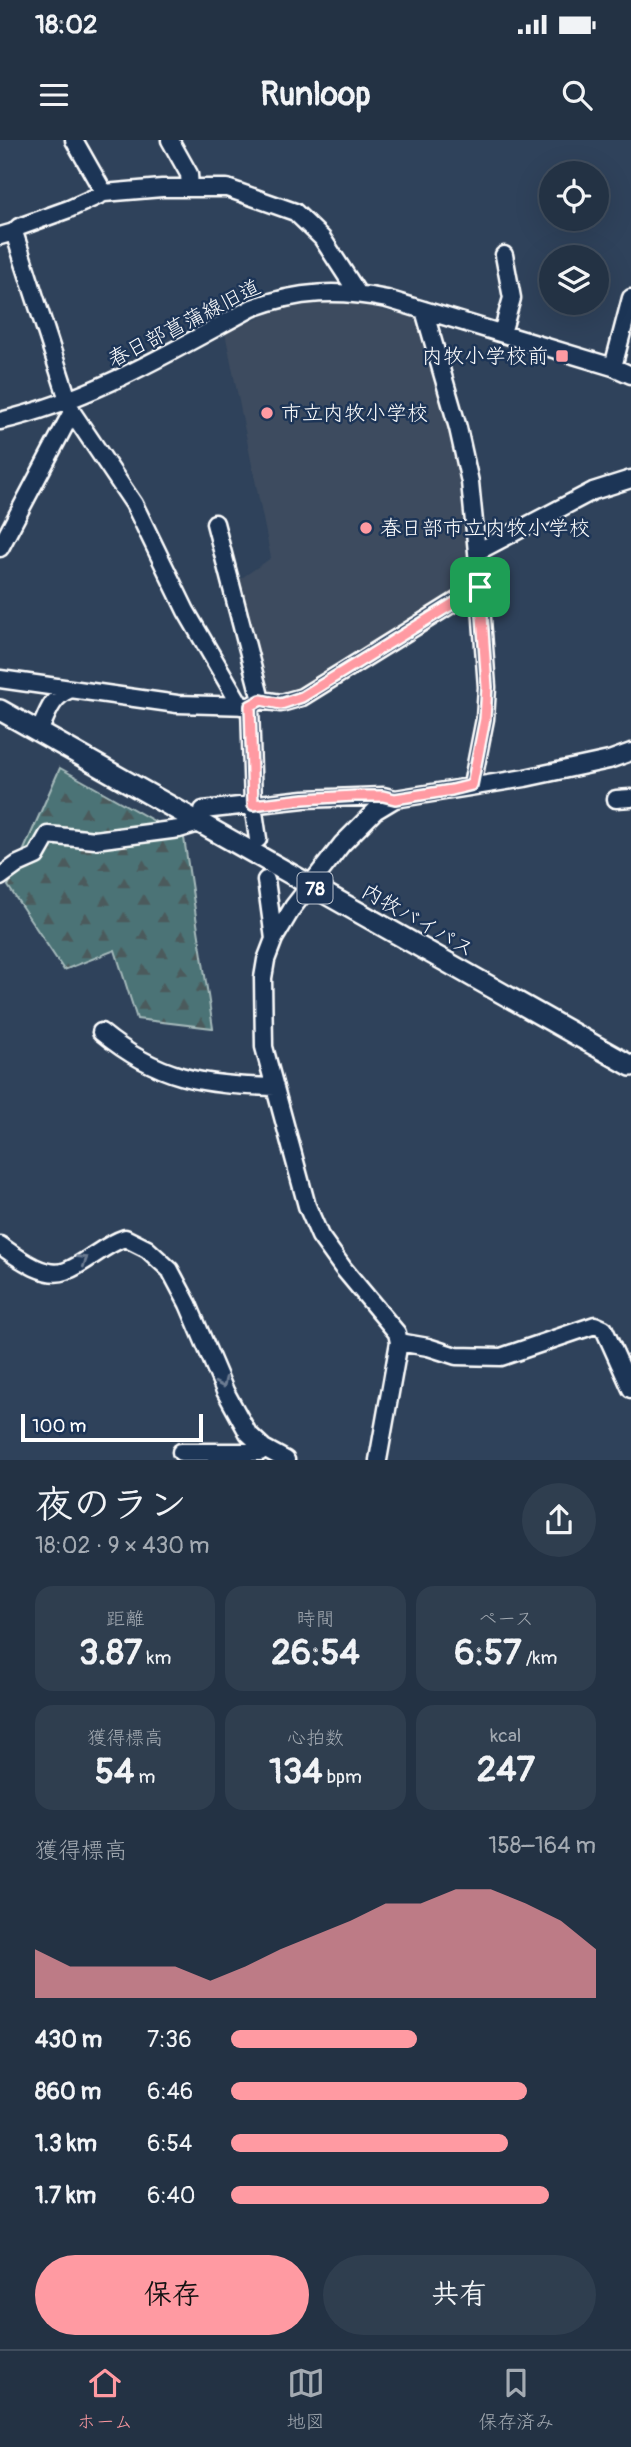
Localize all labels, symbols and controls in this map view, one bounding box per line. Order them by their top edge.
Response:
text: 18:02 [35,9,98,41]
text: Runloop [260,75,371,115]
icon: menu [35,76,73,114]
icon: search [558,76,596,114]
map controls [539,161,609,315]
button: locate [539,161,609,231]
button: layers [539,245,609,315]
street label: 春日部菖蒲線旧道 [103,273,265,374]
place label: 内牧小学校前 [422,343,548,370]
marker: 内牧小学校前 [554,348,570,364]
place label: 市立内牧小学校 [281,400,428,427]
marker: 市立内牧小学校 [259,405,275,421]
place label: 春日部市立内牧小学校 [380,515,590,542]
marker: 春日部市立内牧小学校 [358,520,374,536]
pin [450,557,510,617]
icon: arrive [461,568,499,606]
road number: 78 [298,873,332,904]
street label: 内牧バイパス [357,877,479,964]
one-way arrow [75,1256,88,1269]
one-way arrow [214,1375,228,1388]
scale bar [21,1411,203,1443]
text: 100 m [32,1414,86,1438]
text: 夜のラン [35,1481,187,1529]
button: share [522,1483,596,1557]
text: 18:02 · 9 × 430 m [35,1531,209,1560]
text: 距離 [106,1607,144,1631]
text: 時間 [296,1607,335,1631]
text: ペース [478,1607,534,1631]
text: 3.87 [79,1631,142,1675]
text: 26:54 [271,1631,360,1675]
text: 6:57 [454,1631,522,1675]
text: km [142,1646,171,1670]
text: /km [522,1646,557,1670]
text: kcal [490,1724,521,1748]
text: 獲得標高 [87,1726,163,1750]
text: 心拍数 [287,1726,344,1750]
text: 247 [477,1748,535,1792]
text: 54 [95,1750,134,1794]
text: 134 [269,1750,323,1794]
text: m [134,1765,155,1789]
text: bpm [323,1765,362,1789]
text: 158–164 m [488,1831,596,1860]
text: 獲得標高 [35,1836,127,1865]
text: 430 m [35,2025,102,2054]
text: 7:36 [147,2025,192,2054]
text: 860 m [35,2077,101,2106]
text: 6:46 [147,2077,193,2106]
text: 1.3 km [35,2129,97,2158]
text: 6:54 [147,2129,192,2158]
text: 1.7 km [35,2181,96,2210]
text: 6:40 [147,2181,196,2210]
button: 保存 [35,2255,309,2335]
button: 共有 [323,2255,596,2335]
tab: ホーム [77,2364,133,2434]
tab: 地図 [287,2364,325,2434]
tab: 保存済み [478,2364,554,2434]

